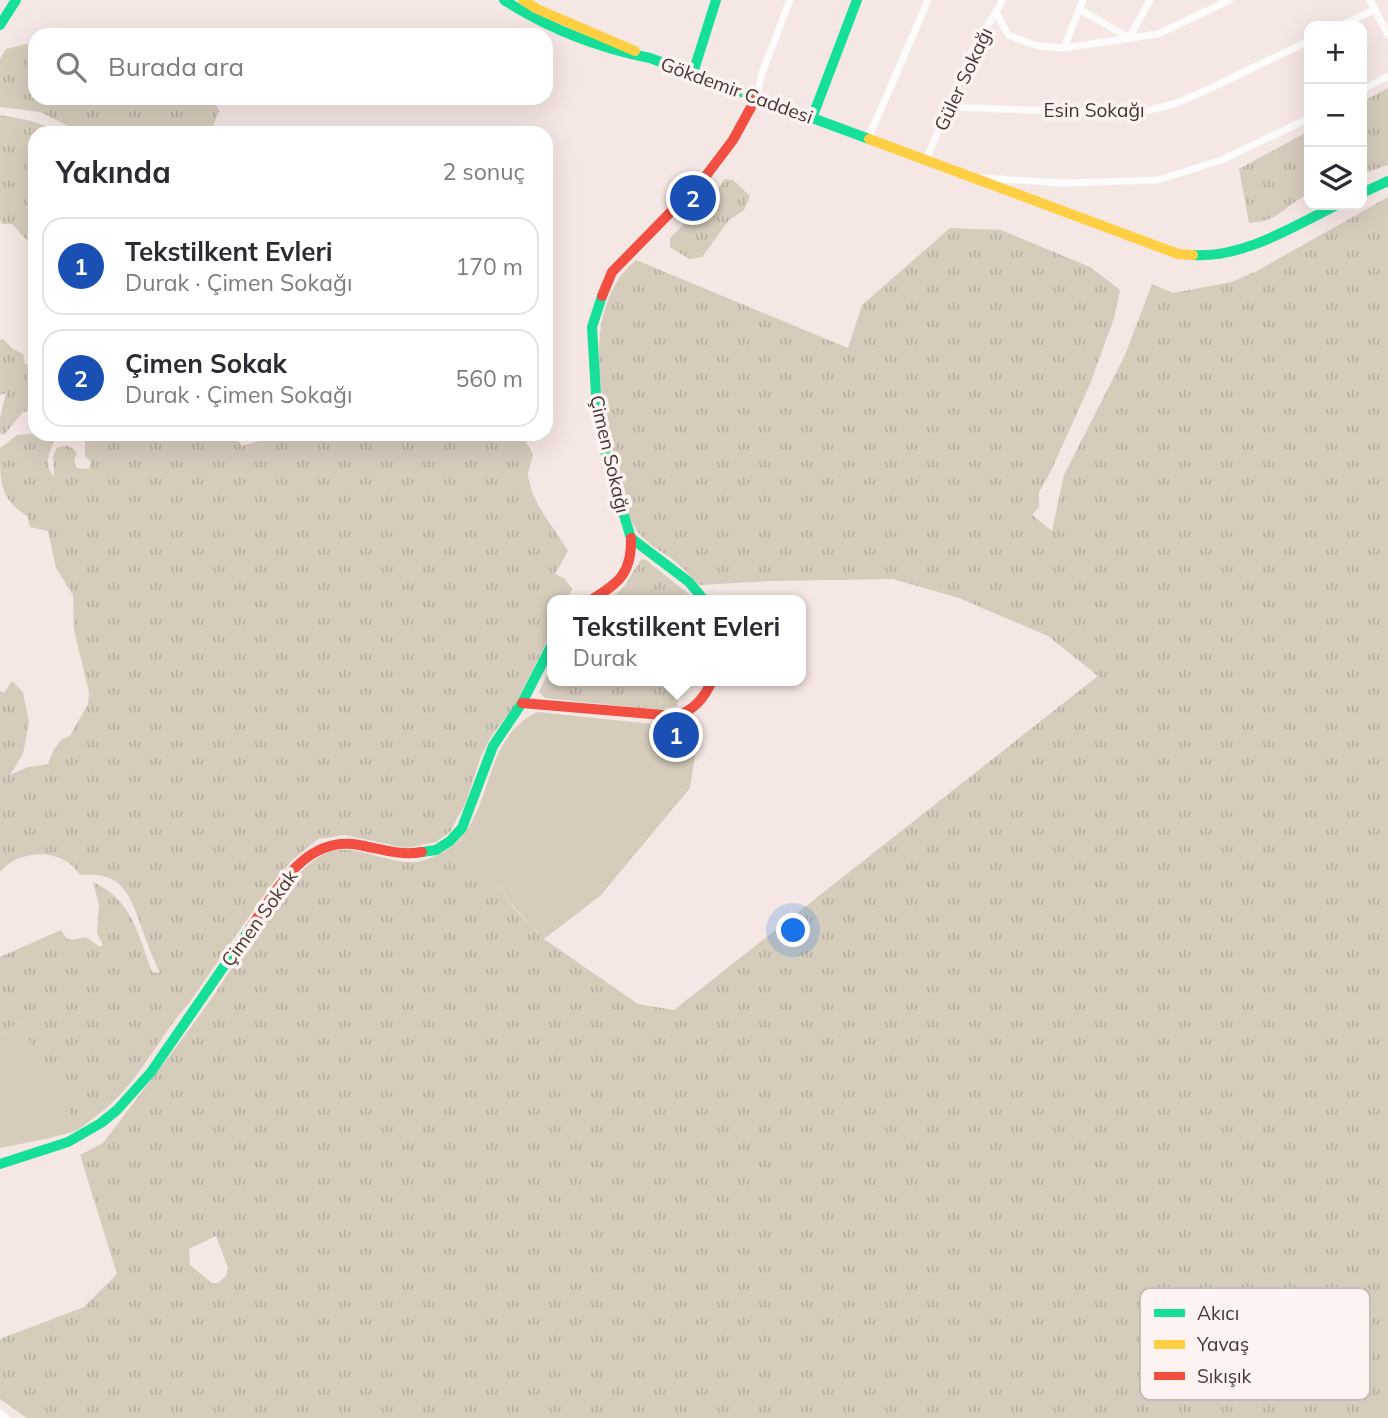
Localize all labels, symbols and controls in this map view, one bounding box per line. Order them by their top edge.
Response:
map controls [1304,21,1367,210]
button: + [1304,21,1367,84]
street label: Güler Sokağı [929,23,997,135]
search box [28,28,553,105]
icon: search [52,48,90,86]
text: Burada ara [108,50,244,83]
street label: Gökdemir Caddesi [658,51,816,129]
button: − [1304,84,1367,147]
street label: Esin Sokağı [1044,98,1144,122]
button: layers [1304,147,1367,210]
text: Yakında [56,153,171,191]
text: 2 sonuç [443,157,525,186]
pin: 2 [670,172,716,224]
text: Tekstilkent Evleri [125,235,332,268]
text: 1 [74,252,88,281]
text: 170 m [455,252,523,281]
text: Durak · Çimen Sokağı [125,268,352,297]
text: Çimen Sokak [125,347,287,380]
text: 2 [74,364,88,393]
text: 560 m [455,364,523,393]
text: Durak · Çimen Sokağı [125,380,352,409]
street label: Çimen Sokağı [585,393,635,515]
popup [547,595,806,686]
text: Tekstilkent Evleri [573,610,780,643]
text: Durak [573,643,637,672]
pin: 1 [653,709,699,761]
street label: Çimen Sokak [216,865,302,971]
your location [776,913,810,947]
legend [1140,1288,1370,1400]
text: Akıcı [1197,1301,1239,1325]
text: Yavaş [1196,1332,1249,1356]
text: Sıkışık [1197,1364,1252,1388]

